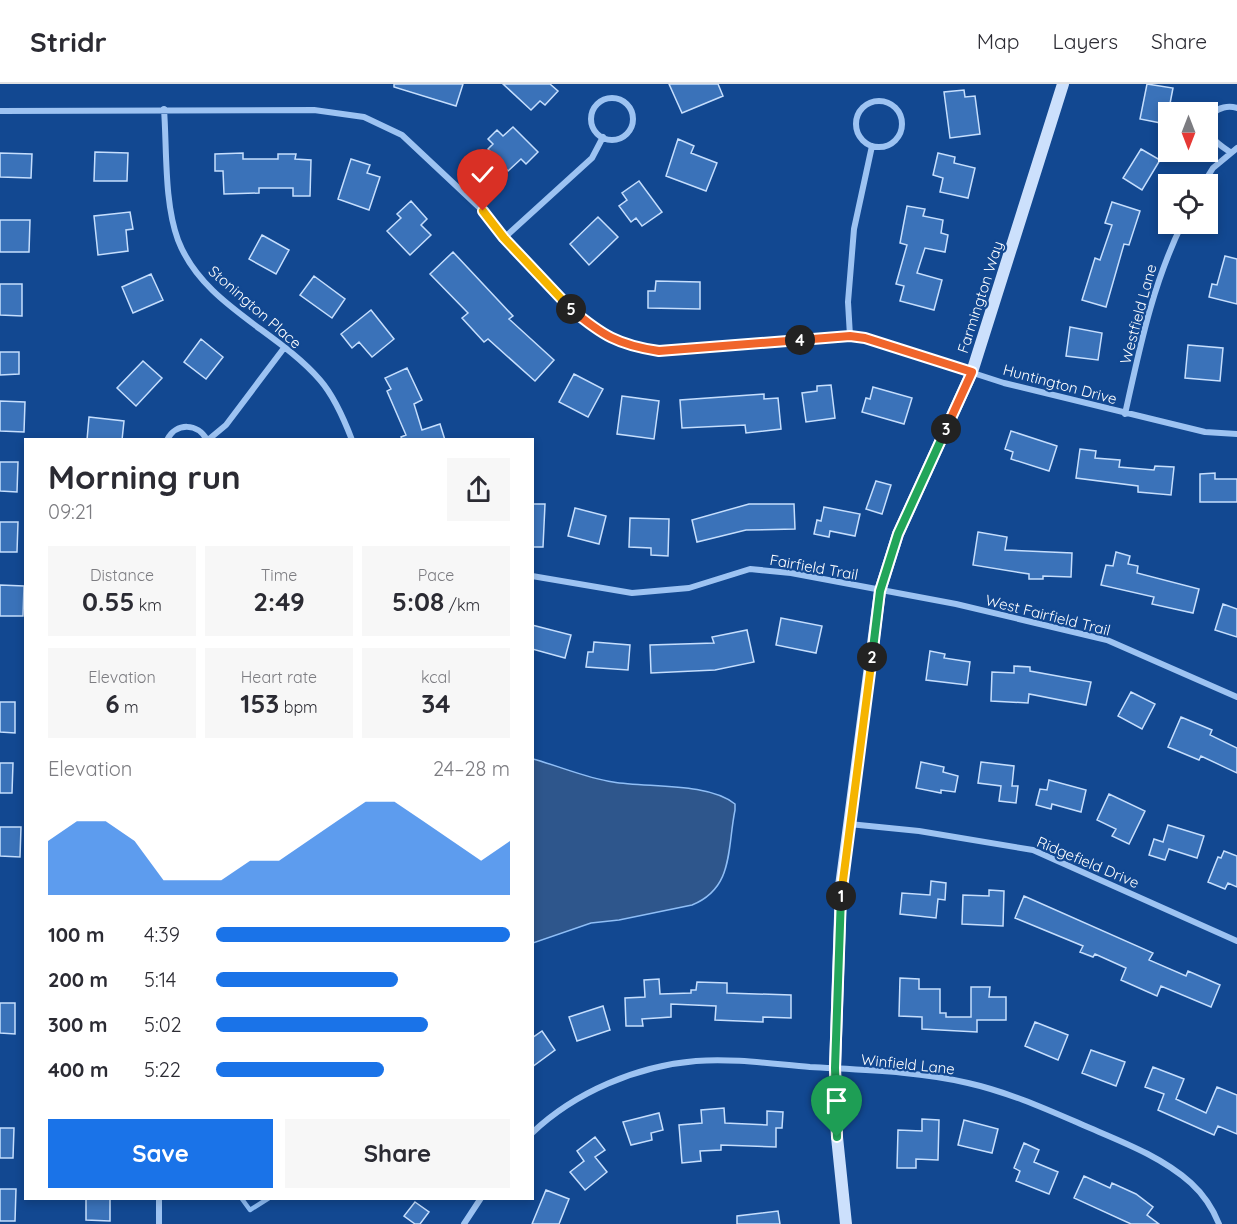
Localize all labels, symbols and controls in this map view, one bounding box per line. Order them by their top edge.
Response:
text: Stridr [30,24,107,59]
text: Map [977,28,1020,54]
text: Layers [1053,28,1118,54]
text: Share [1151,28,1207,54]
north arrow [1158,102,1218,162]
map controls [1158,102,1218,234]
pin [457,149,508,211]
icon: check [466,158,499,191]
button: locate [1158,174,1218,234]
street label: Farmington Way [953,239,1007,355]
street label: Stonington Place [205,261,305,353]
street label: Westfield Lane [1116,262,1160,366]
pin: 5 [556,294,586,324]
text: 5 [566,299,576,319]
pin: 4 [785,325,815,355]
text: 4 [795,330,805,350]
street label: Huntington Drive [1001,360,1119,408]
pin: 3 [931,414,961,444]
text: 3 [942,419,950,439]
text: Morning run [48,456,241,497]
button: share [447,458,510,521]
text: 09:21 [48,499,93,524]
street label: Fairfield Trail [768,550,860,584]
text: Distance [90,565,154,585]
text: Time [261,565,297,585]
text: Pace [418,565,454,585]
text: 0.55 [82,585,134,618]
text: 2:49 [253,585,305,618]
text: 5:08 [392,585,444,618]
street label: West Fairfield Trail [983,590,1113,640]
text: km [134,595,162,615]
text: /km [444,595,480,615]
pin: 2 [857,642,887,672]
text: 2 [867,647,877,667]
text: Elevation [88,667,156,687]
text: Heart rate [241,667,317,687]
text: kcal [421,667,451,687]
text: 6 [105,687,120,720]
text: 153 [240,687,279,720]
text: 34 [421,687,451,720]
text: m [120,697,139,717]
text: bpm [279,697,318,717]
text: Elevation [48,756,132,781]
text: 24–28 m [433,756,510,781]
street label: Ridgefield Drive [1034,832,1142,892]
pin: 1 [826,881,856,911]
text: 1 [838,886,844,906]
text: 100 m [48,922,104,947]
text: 4:39 [144,922,180,947]
text: 200 m [48,967,108,992]
text: 5:14 [144,967,176,992]
text: 300 m [48,1012,107,1037]
text: 5:02 [144,1012,182,1037]
street label: Winfield Lane [860,1050,956,1078]
text: 400 m [48,1057,108,1082]
text: 5:22 [144,1057,181,1082]
pin [811,1075,862,1137]
icon: arrive [820,1084,853,1117]
button: Save [48,1119,273,1188]
button: Share [285,1119,510,1188]

